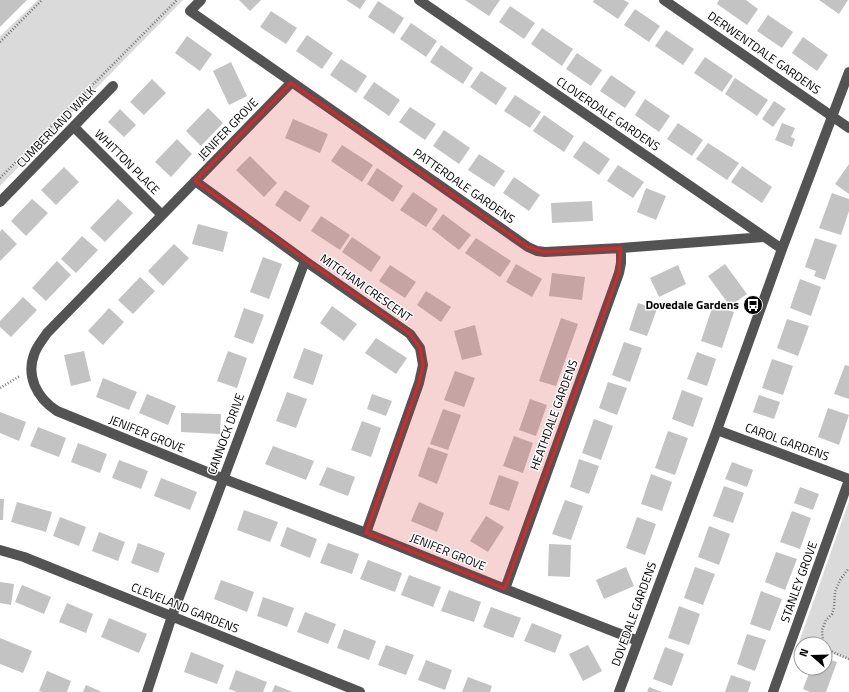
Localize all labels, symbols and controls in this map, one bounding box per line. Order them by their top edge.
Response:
street label: DERWENTDALE GARDENS [704,6,825,99]
street label: CLOVERDALE GARDENS [553,72,664,155]
street label: CUMBERLAND WALK [12,81,100,172]
street label: JENIFER GROVE [193,93,263,164]
street label: WHITTON PLACE [90,125,165,199]
street label: PATTERDALE GARDENS [409,143,519,228]
street label: MITCHAM CRESCENT [316,249,417,327]
bus stop icon: Dovedale Gardens [742,294,764,316]
place label: Dovedale Gardens [645,295,739,314]
street label: HEATHDALE GARDENS [525,357,582,473]
street label: CANNOCK DRIVE [202,390,249,477]
street label: JENIFER GROVE [106,410,188,458]
street label: CAROL GARDENS [742,418,832,466]
street label: JENIFER GROVE [407,528,489,576]
street label: STANLEY GROVE [775,538,822,625]
street label: DOVEDALE GARDENS [606,559,661,669]
street label: CLEVELAND GARDENS [128,577,242,638]
north arrow [793,636,833,676]
text: N [795,646,812,659]

